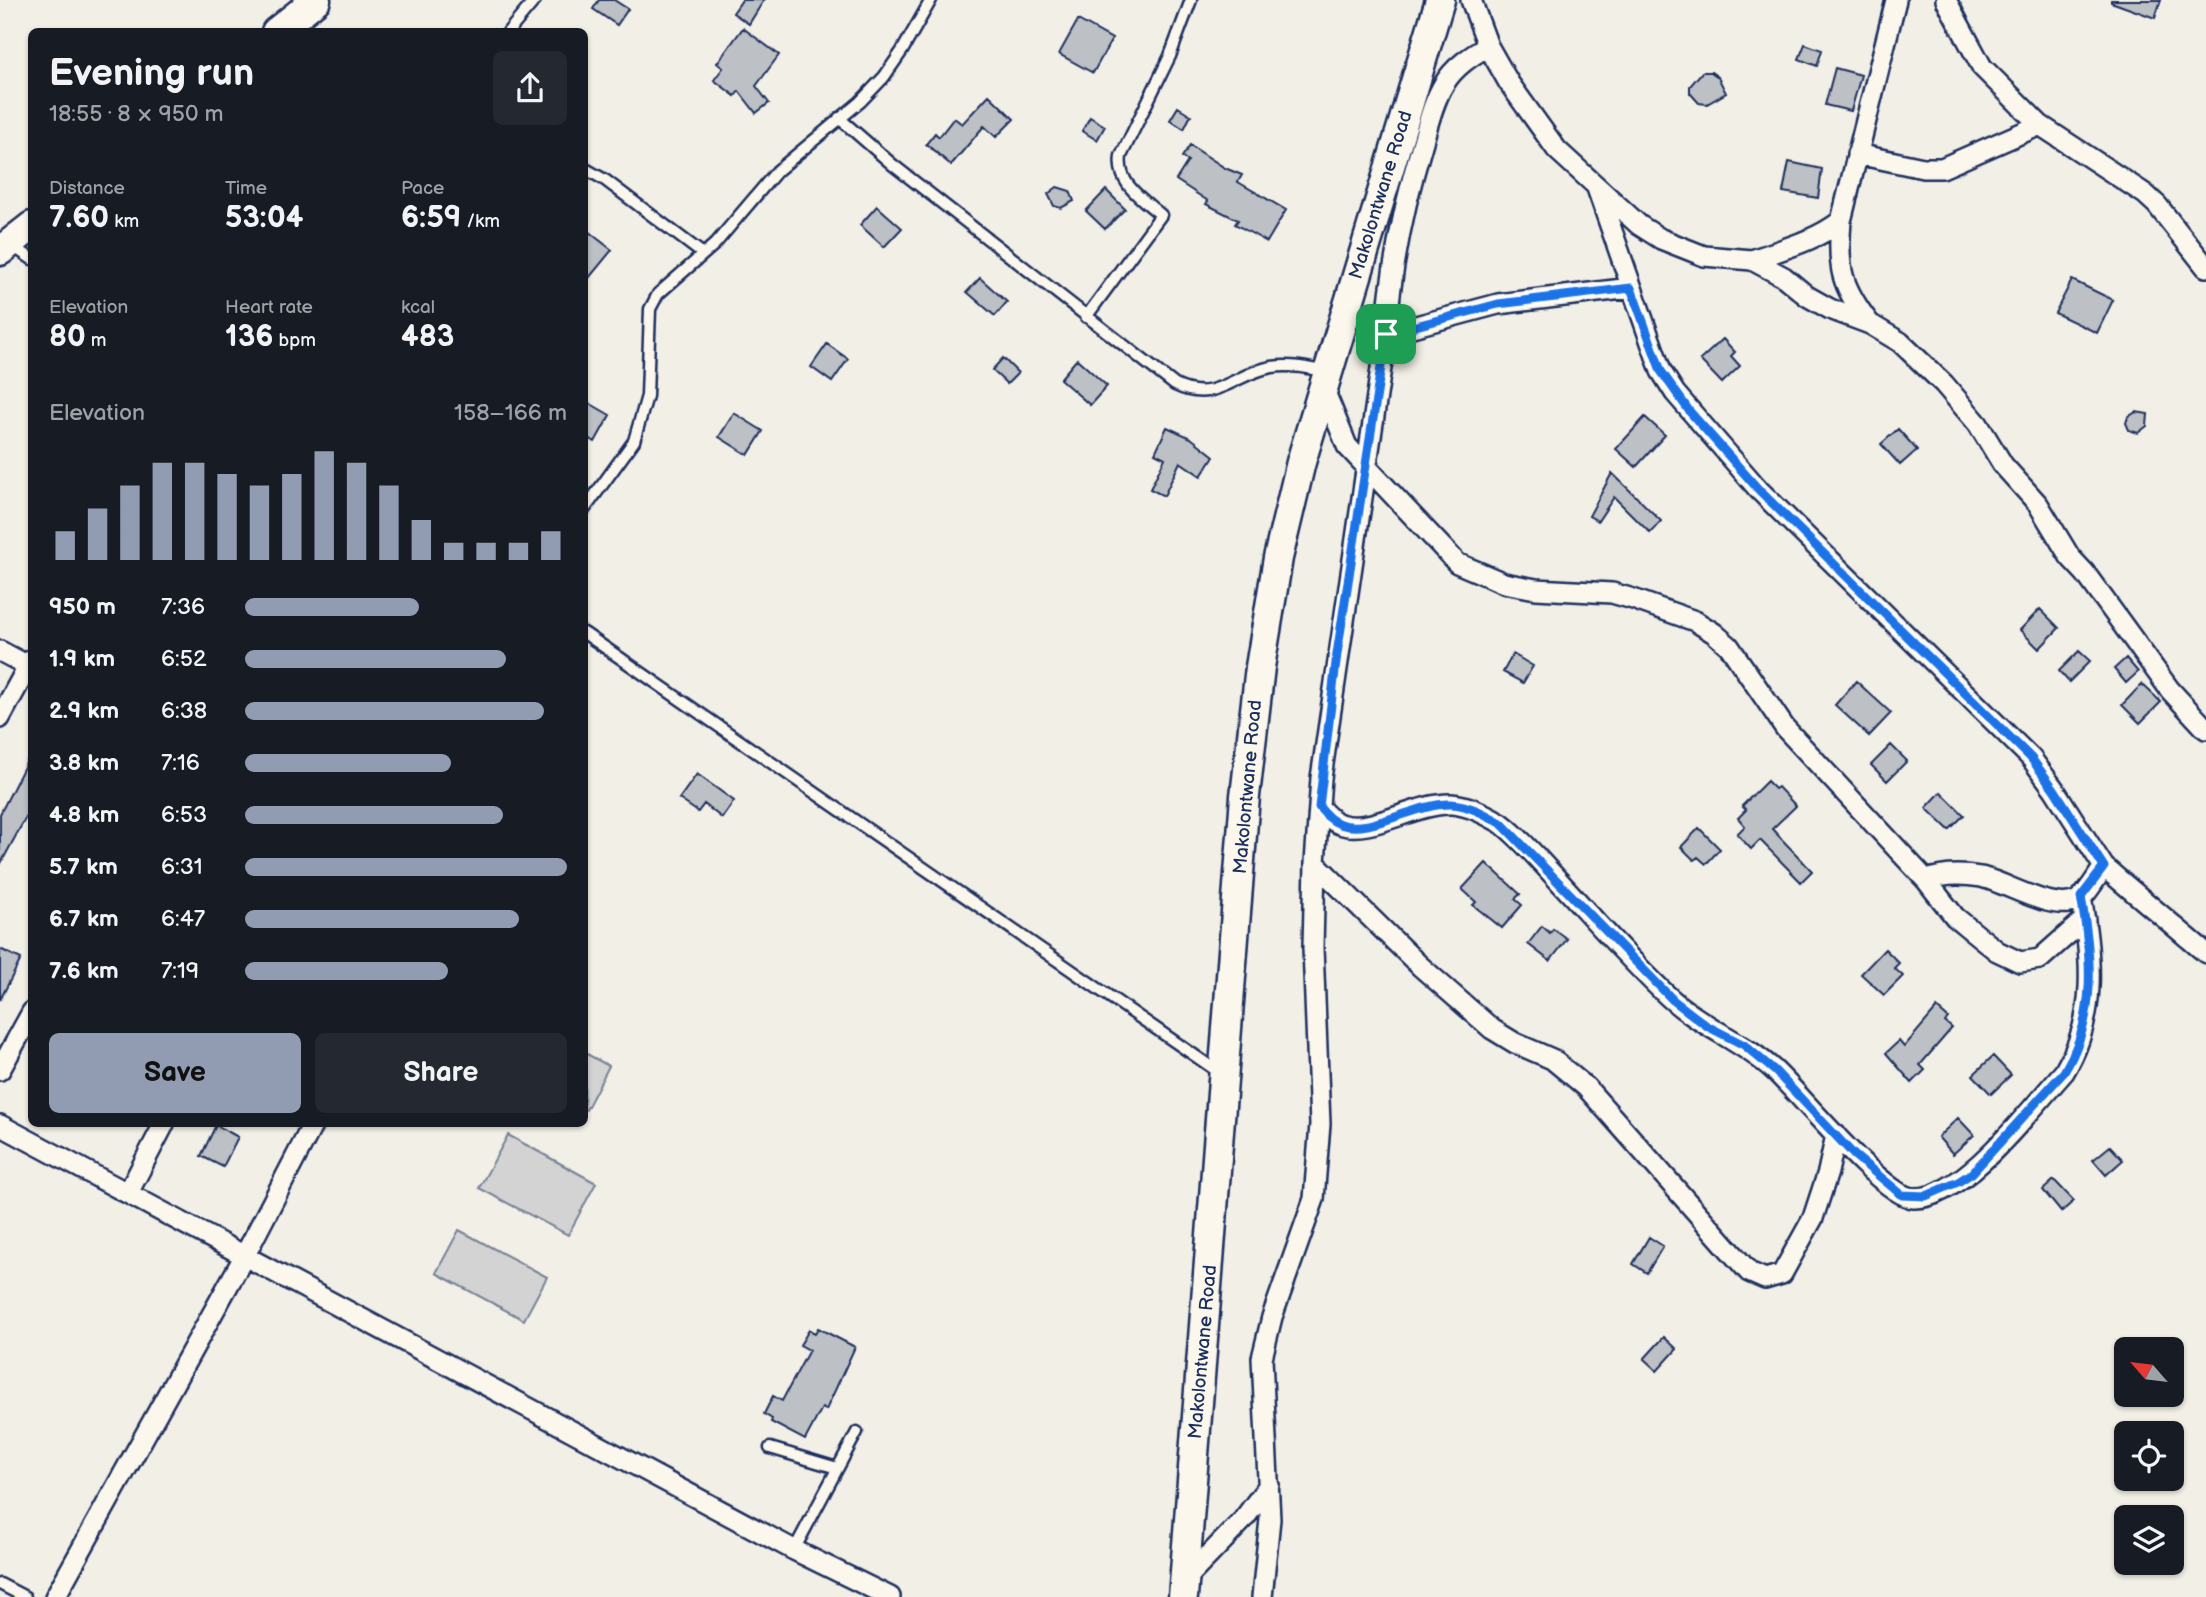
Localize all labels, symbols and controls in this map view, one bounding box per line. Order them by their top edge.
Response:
text: Evening run [49,51,254,96]
button: share [493,51,567,125]
text: 18:55 · 8 × 950 m [49,100,224,128]
street label: Makolontwane Road [1344,108,1418,282]
text: Distance [49,177,125,200]
text: Time [225,177,267,200]
text: Pace [401,177,444,200]
text: 7.60 [49,200,109,236]
text: 53:04 [225,200,303,236]
text: 6:59 [401,200,461,236]
text: km [109,210,139,233]
text: /km [461,210,500,233]
text: Elevation [49,296,128,319]
text: Heart rate [225,296,313,319]
text: kcal [401,296,435,319]
pin [1356,304,1416,364]
icon: arrive [1367,315,1405,353]
text: 80 [49,319,86,355]
text: 136 [225,319,273,355]
text: 483 [401,319,454,355]
text: m [86,329,107,352]
text: bpm [273,329,316,352]
text: Elevation [49,399,145,427]
text: 158–166 m [454,399,567,427]
text: 950 m [49,593,116,621]
text: 7:36 [161,593,205,621]
text: 1.9 km [49,645,115,673]
text: 6:52 [161,645,206,673]
text: 2.9 km [49,697,119,725]
text: 6:38 [161,697,207,725]
street label: Makolontwane Road [1229,699,1267,875]
text: 3.8 km [49,749,119,777]
text: 7:16 [161,749,200,777]
text: 4.8 km [49,801,119,829]
text: 6:53 [161,801,207,829]
text: 5.7 km [49,853,118,881]
text: 6:31 [161,853,203,881]
text: 6.7 km [49,905,119,933]
text: 6:47 [161,905,205,933]
text: 7.6 km [49,957,119,985]
text: 7:19 [161,957,199,985]
button: Save [49,1033,301,1113]
button: Share [315,1033,567,1113]
street label: Makolontwane Road [1184,1264,1222,1440]
north arrow [2114,1337,2184,1407]
map controls [2114,1337,2184,1575]
button: locate [2114,1421,2184,1491]
button: layers [2114,1505,2184,1575]

